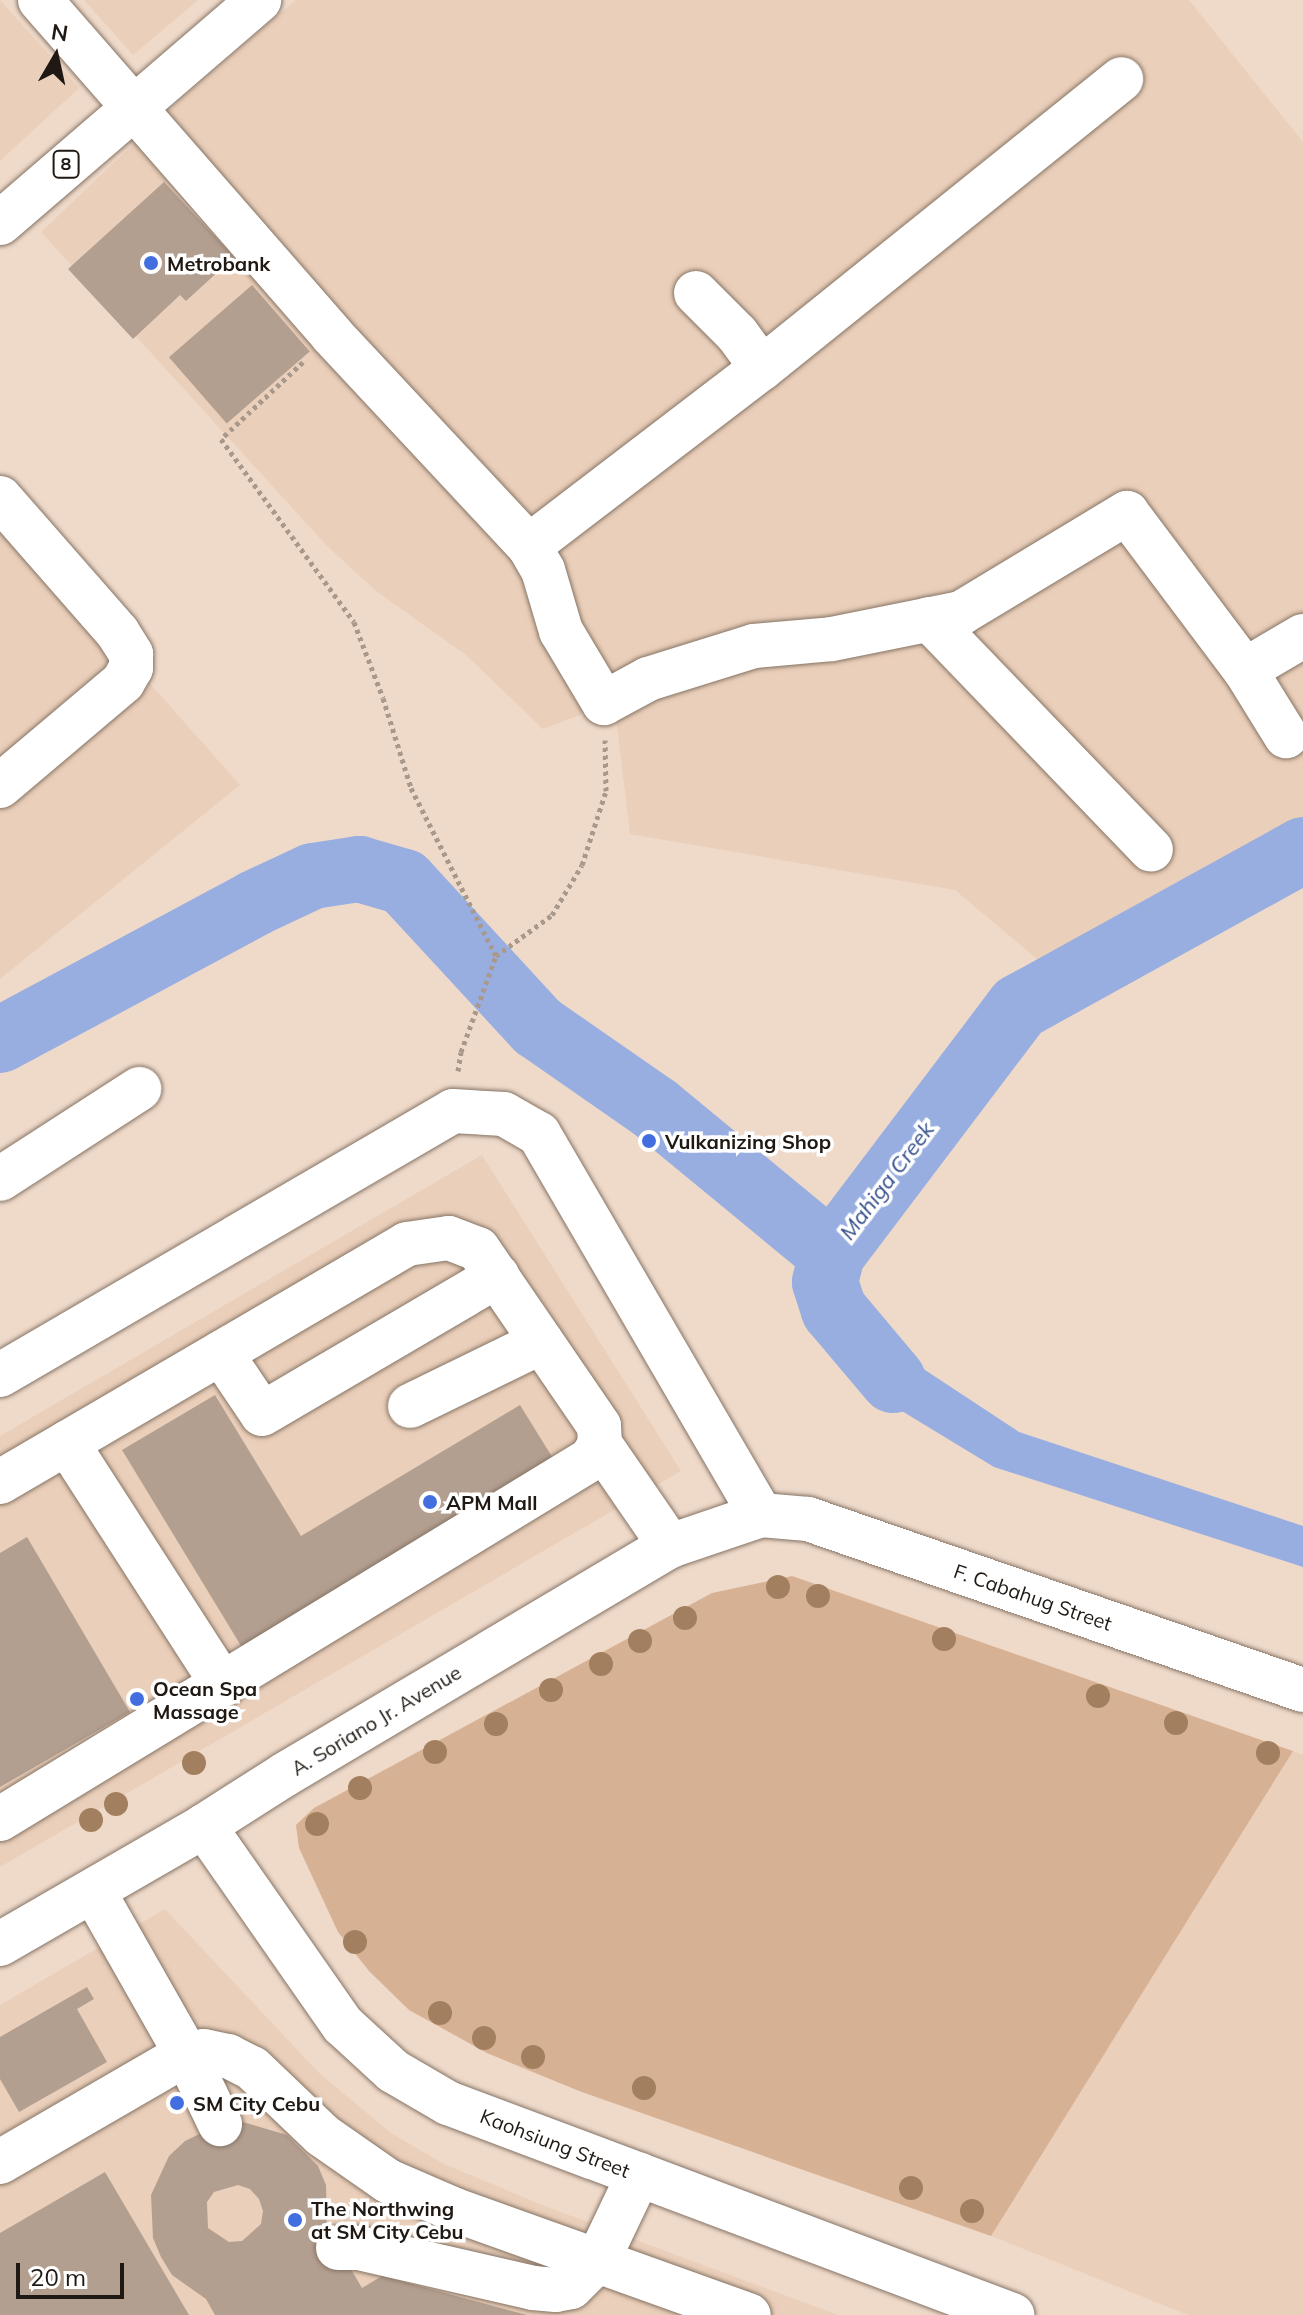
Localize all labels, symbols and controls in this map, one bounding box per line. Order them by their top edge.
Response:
north arrow [16,16,96,96]
text: N [49,17,70,47]
road number: 8 [52,150,80,178]
place label: Metrobank [167,251,270,275]
marker: Metrobank [142,254,160,272]
water label: Mahiga Creek [834,1117,940,1245]
place label: Vulkanizing Shop [665,1129,831,1153]
marker: Vulkanizing Shop [640,1132,658,1150]
place label: APM Mall [446,1490,537,1514]
marker: APM Mall [421,1493,439,1511]
street label: F. Cabahug Street [951,1559,1115,1635]
street label: A. Soriano Jr. Avenue [287,1660,465,1780]
place label: Ocean Spa Massage [153,1676,257,1723]
marker: Ocean Spa Massage [128,1690,146,1708]
place label: SM City Cebu [193,2091,320,2115]
marker: SM City Cebu [168,2094,186,2112]
street label: Kaohsiung Street [477,2103,633,2183]
place label: The Northwing at SM City Cebu [311,2196,464,2243]
marker: The Northwing at SM City Cebu [286,2211,304,2229]
scale bar [20,2247,128,2297]
text: 20 m [30,2262,86,2292]

